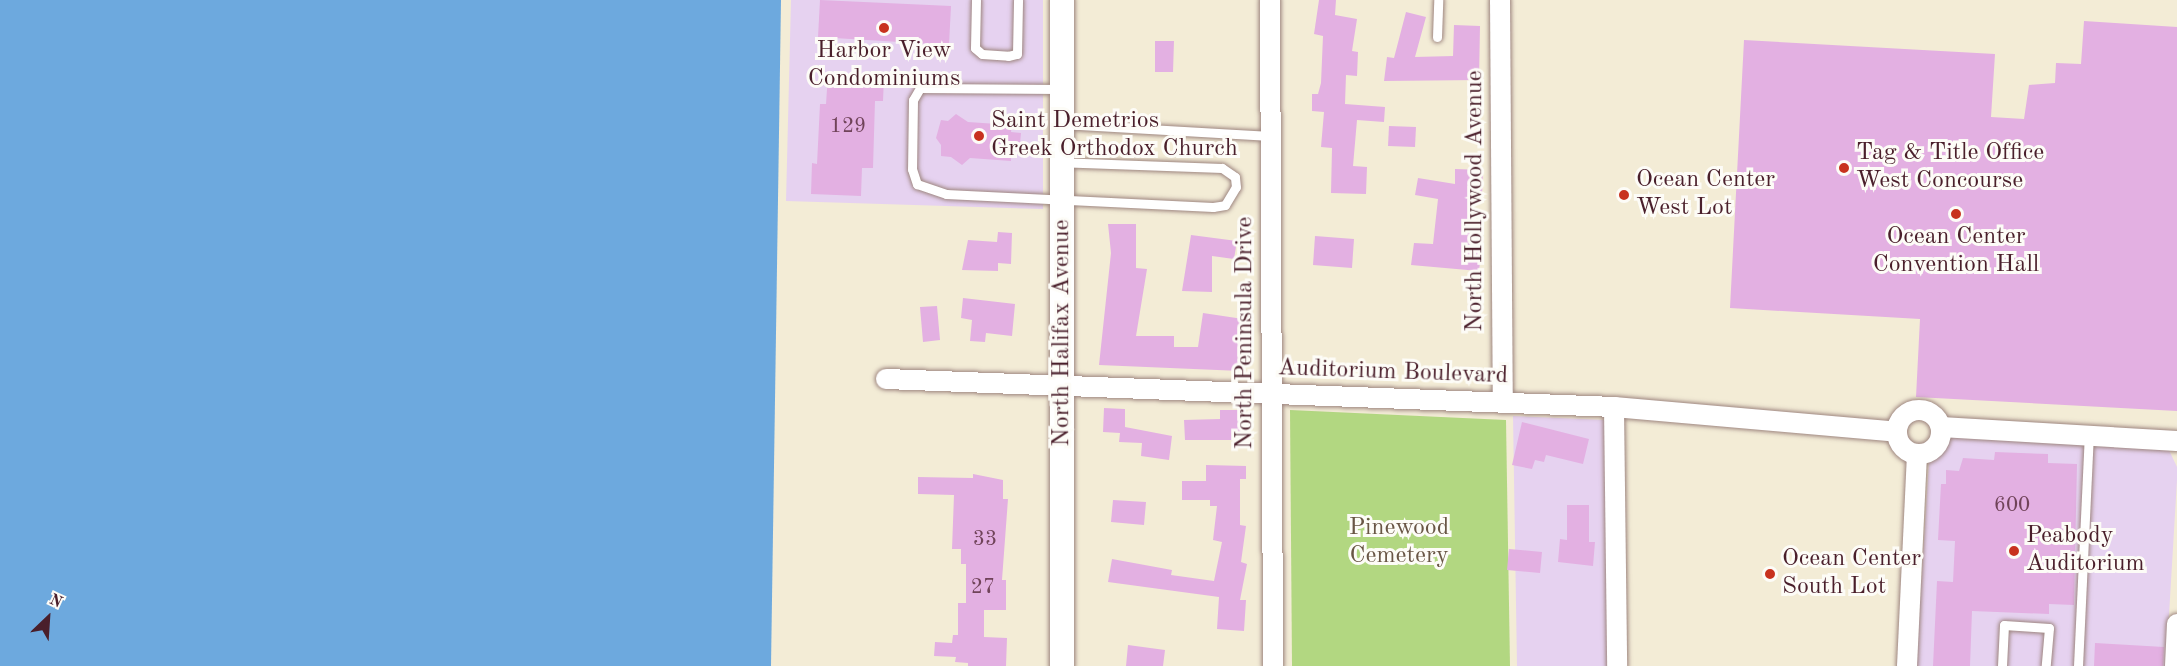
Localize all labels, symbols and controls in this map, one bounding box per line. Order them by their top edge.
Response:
marker: Harbor View Condominiums [877,21,891,35]
place label: Harbor View Condominiums [808,38,960,94]
street label: North Hollywood Avenue [1462,70,1490,332]
place label: Saint Demetrios Greek Orthodox Church [991,108,1238,164]
house number: 129 [830,114,866,140]
marker: Saint Demetrios Greek Orthodox Church [972,129,986,143]
place label: Tag & Title Office West Concourse [1856,140,2044,196]
marker: Tag & Title Office West Concourse [1837,161,1851,175]
place label: Ocean Center West Lot [1636,167,1775,223]
marker: Ocean Center West Lot [1617,188,1631,202]
marker: Ocean Center Convention Hall [1949,207,1963,221]
street label: North Peninsula Drive [1232,217,1260,449]
street label: North Halifax Avenue [1049,219,1077,447]
place label: Ocean Center Convention Hall [1873,224,2039,280]
street label: Auditorium Boulevard [1277,355,1509,391]
house number: 600 [1994,493,2030,519]
park label: Pinewood Cemetery [1349,515,1449,571]
place label: Peabody Auditorium [2026,523,2145,579]
house number: 33 [973,527,997,553]
marker: Peabody Auditorium [2007,544,2021,558]
place label: Ocean Center South Lot [1782,546,1921,602]
marker: Ocean Center South Lot [1763,567,1777,581]
house number: 27 [971,575,995,601]
north arrow [18,588,78,648]
text: N [47,592,65,612]

